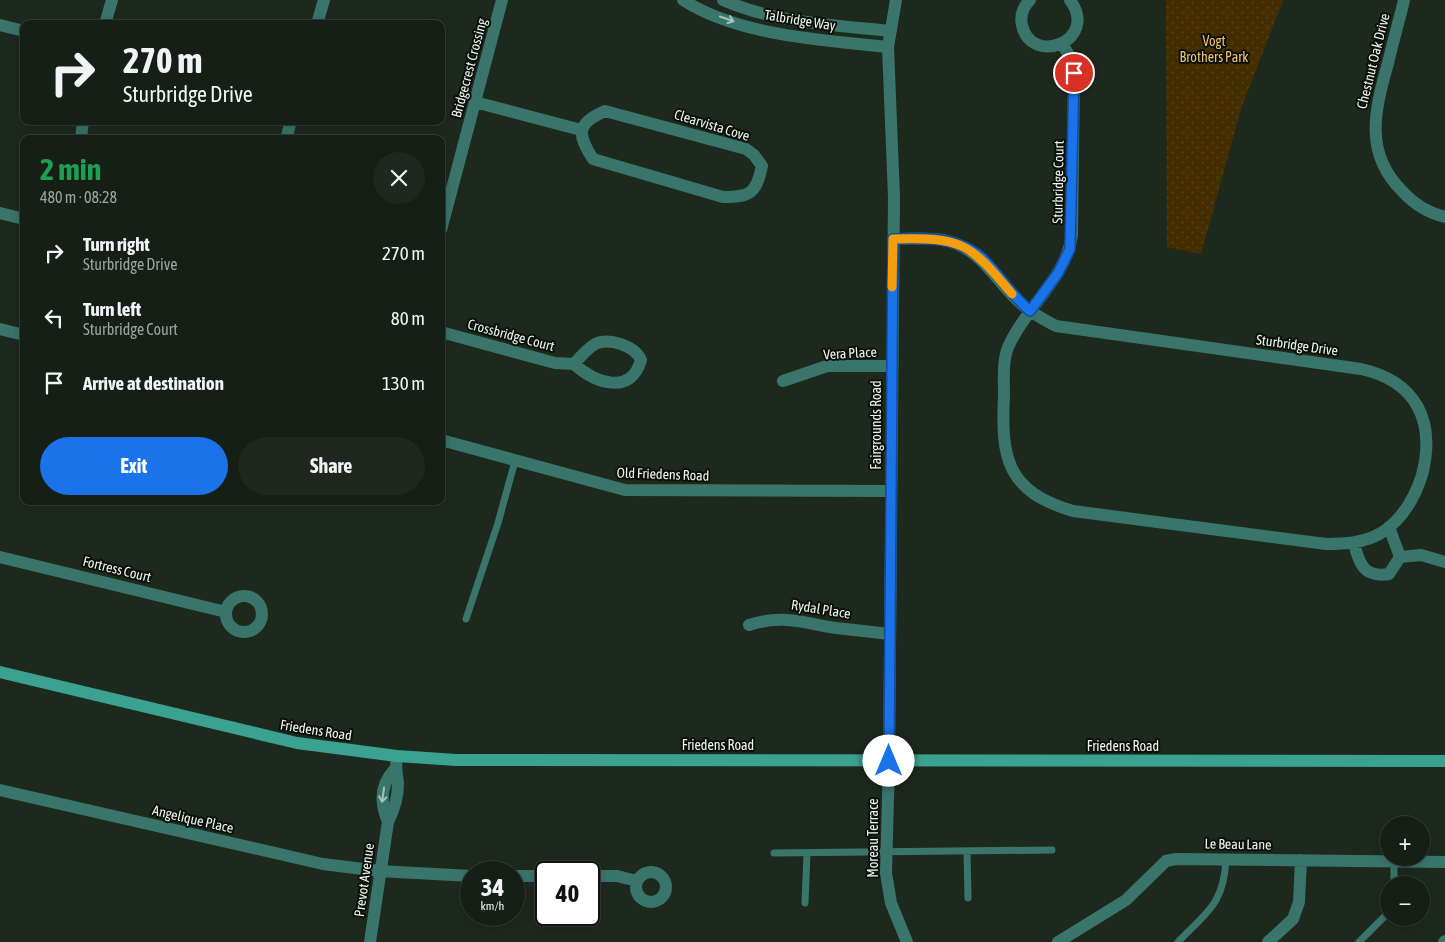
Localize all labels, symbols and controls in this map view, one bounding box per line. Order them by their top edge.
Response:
street label: Talbridge Way [763,6,837,34]
street label: Chestnut Oak Drive [1353,12,1393,110]
one-way arrow [719,15,734,24]
street label: Bridgecrest Crossing [448,17,490,119]
park label: Vogt Brothers Park [1180,33,1248,65]
icon: right [40,40,105,105]
text: 270 m [123,40,202,80]
pin [1053,52,1095,94]
icon: arrive [1060,59,1088,87]
text: Sturbridge Drive [123,81,253,107]
street label: Clearvista Cove [672,106,752,144]
street label: Sturbridge Court [1049,140,1067,224]
text: 2 min [40,152,101,186]
button: close [373,152,425,204]
text: 480 m · 08:28 [40,188,117,206]
text: Turn right [83,233,150,255]
icon: right [40,239,68,267]
text: 270 m [382,242,425,264]
text: Sturbridge Drive [83,255,177,273]
text: Turn left [83,298,141,320]
icon: left [40,304,68,332]
text: 80 m [391,307,425,329]
street label: Crossbridge Court [466,316,556,354]
text: Sturbridge Court [83,320,178,338]
street label: Sturbridge Drive [1255,331,1339,359]
street label: Vera Place [823,344,877,362]
icon: arrive [40,369,68,397]
text: Arrive at destination [83,372,224,394]
text: 130 m [382,372,425,394]
street label: Fairgrounds Road [868,380,884,470]
button: Exit [40,437,228,495]
button: Share [238,437,425,495]
street label: Old Friedens Road [616,464,710,484]
street label: Fortress Court [81,553,153,585]
street label: Rydal Place [790,596,852,622]
street label: Friedens Road [279,716,353,744]
position arrow [862,734,914,786]
street label: Friedens Road [682,737,754,753]
street label: Friedens Road [1087,738,1159,754]
one-way arrow [378,787,388,803]
street label: Moreau Terrace [865,798,881,878]
street label: Angelique Place [151,802,235,836]
map controls [1380,816,1430,926]
button: + [1380,816,1430,866]
street label: Le Beau Lane [1204,835,1272,853]
street label: Prevot Avenue [351,842,377,918]
speed limit sign: 40 [535,861,600,926]
text: 34 [481,873,504,901]
button: − [1380,876,1430,926]
text: km/h [481,899,504,913]

